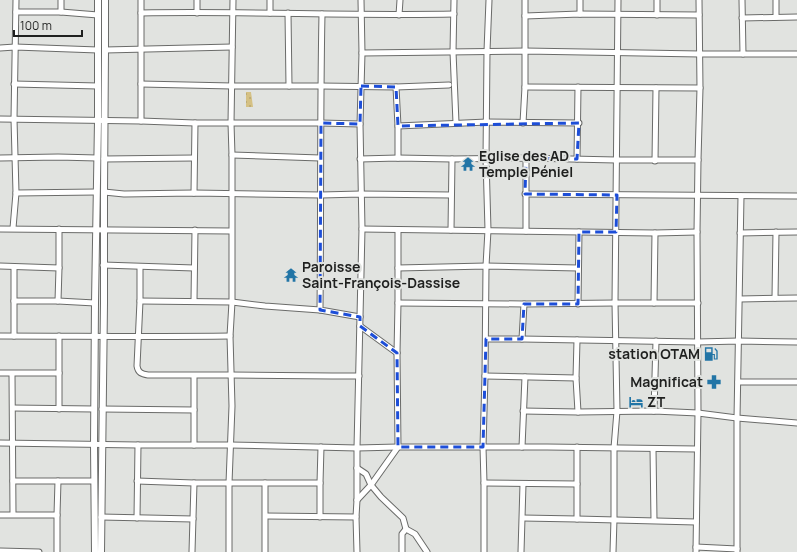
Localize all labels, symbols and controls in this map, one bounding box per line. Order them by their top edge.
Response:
scale bar [14,12,82,38]
text: 100 m [20,17,52,34]
place label: Eglise des AD Temple Péniel [479,146,573,181]
temple icon: Eglise des AD Temple Péniel [460,156,476,172]
place label: Paroisse Saint-François-Dassise [302,257,460,292]
temple icon: Paroisse Saint-François-Dassise [283,267,299,283]
place label: station OTAM [608,344,700,363]
fuel station icon: station OTAM [703,346,719,362]
place label: Magnificat [630,372,703,391]
pharmacy icon: Magnificat [706,374,722,390]
place label: ZT [647,392,666,411]
hotel icon: ZT [628,394,644,410]

